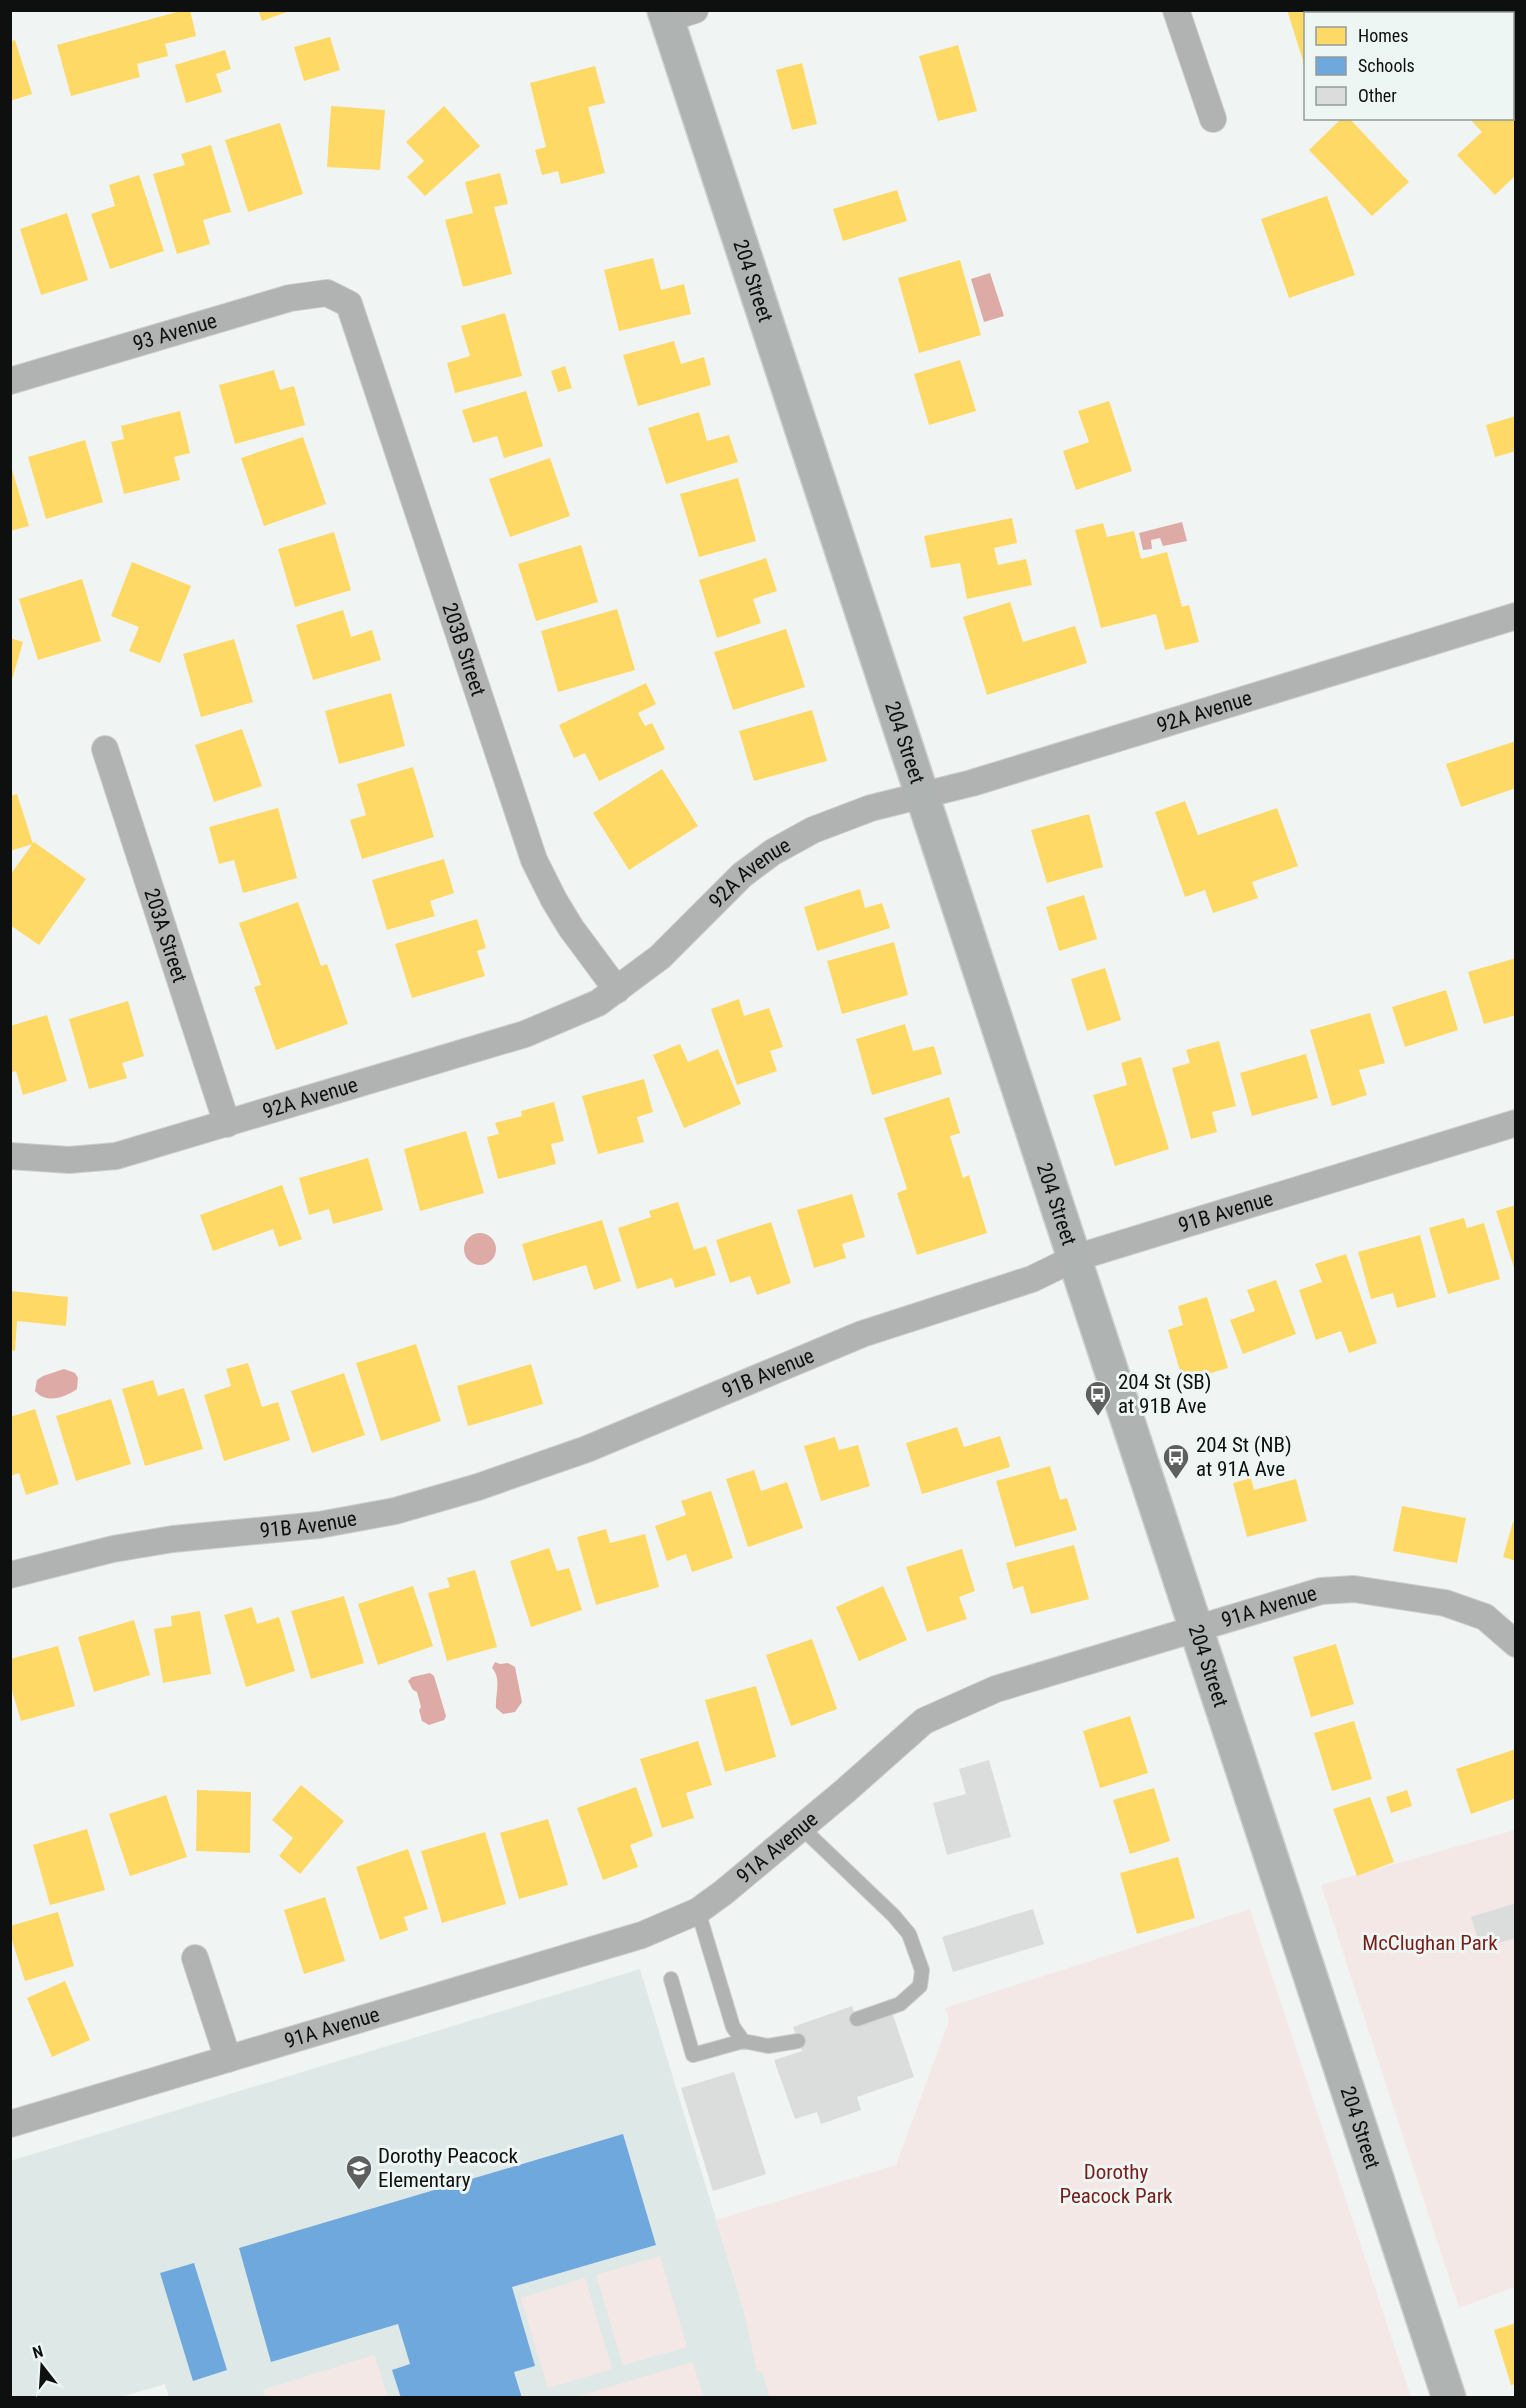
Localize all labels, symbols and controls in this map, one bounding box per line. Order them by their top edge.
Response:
legend [1304,12,1514,120]
text: Homes [1358,25,1408,46]
text: Schools [1358,55,1415,76]
text: Other [1358,85,1397,106]
street label: 204 Street [728,237,778,325]
street label: 93 Avenue [130,308,220,356]
street label: 203B Street [437,600,491,699]
street label: 92A Avenue [1154,686,1255,738]
street label: 204 Street [880,698,929,787]
street label: 92A Avenue [704,833,795,913]
street label: 203A Street [139,885,192,985]
street label: 92A Avenue [260,1072,361,1124]
street label: 204 Street [1032,1160,1081,1248]
street label: 91B Avenue [1176,1186,1276,1238]
street label: 91B Avenue [718,1343,818,1403]
place label: 204 St (SB) at 91B Ave [1118,1370,1212,1418]
bus stop icon: 204 St (SB) at 91B Ave [1083,1379,1113,1417]
place label: 204 St (NB) at 91A Ave [1196,1433,1292,1481]
bus stop icon: 204 St (NB) at 91A Ave [1161,1442,1191,1480]
street label: 91B Avenue [259,1506,359,1543]
street label: 91A Avenue [1219,1581,1320,1632]
street label: 204 Street [1184,1622,1233,1710]
street label: 91A Avenue [732,1807,823,1888]
park label: McClughan Park [1362,1931,1498,1955]
street label: 91A Avenue [281,2002,383,2053]
street label: 204 Street [1335,2083,1385,2172]
place label: Dorothy Peacock Elementary [378,2144,519,2192]
school or university icon: Dorothy Peacock Elementary [344,2153,374,2191]
park label: Dorothy Peacock Park [1059,2160,1173,2208]
north arrow [12,2336,72,2396]
text: N [30,2342,45,2363]

